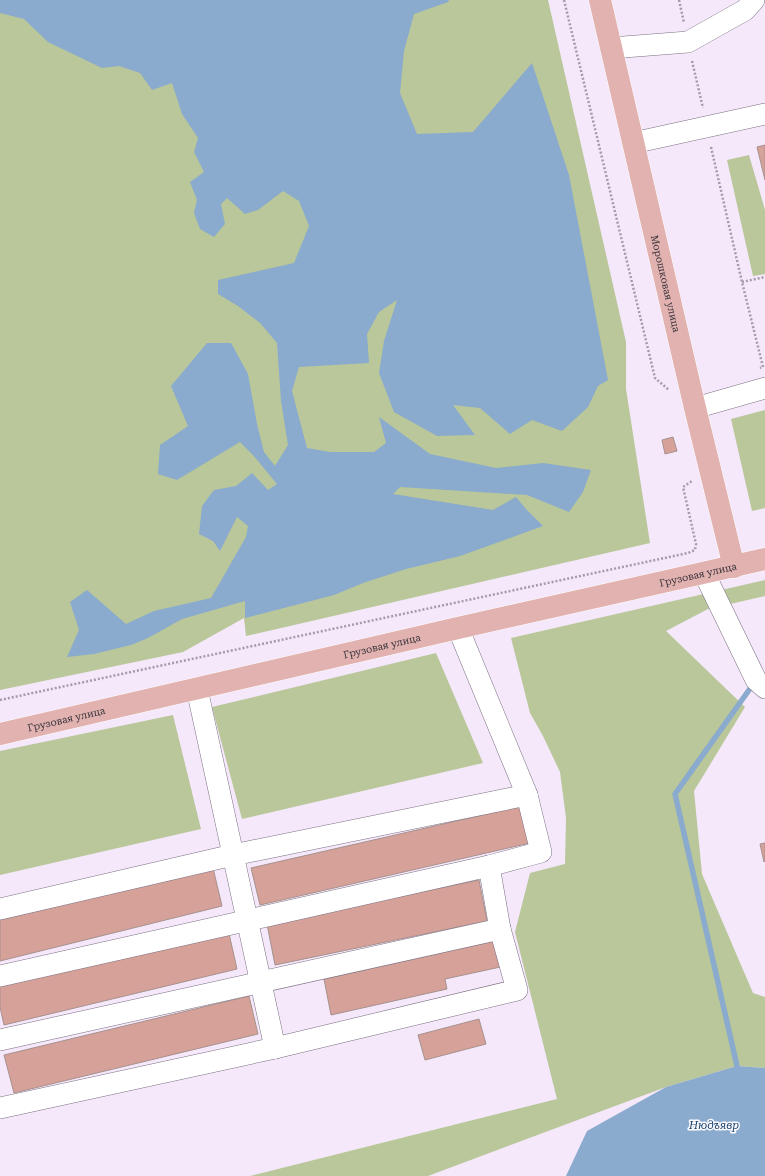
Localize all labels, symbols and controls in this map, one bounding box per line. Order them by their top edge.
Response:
street label: Морошковая улица [649,234,683,334]
street label: Грузовая улица [658,560,738,588]
street label: Грузовая улица [342,631,422,660]
street label: Грузовая улица [26,704,107,733]
water label: Нюдъявр [688,1119,739,1132]

